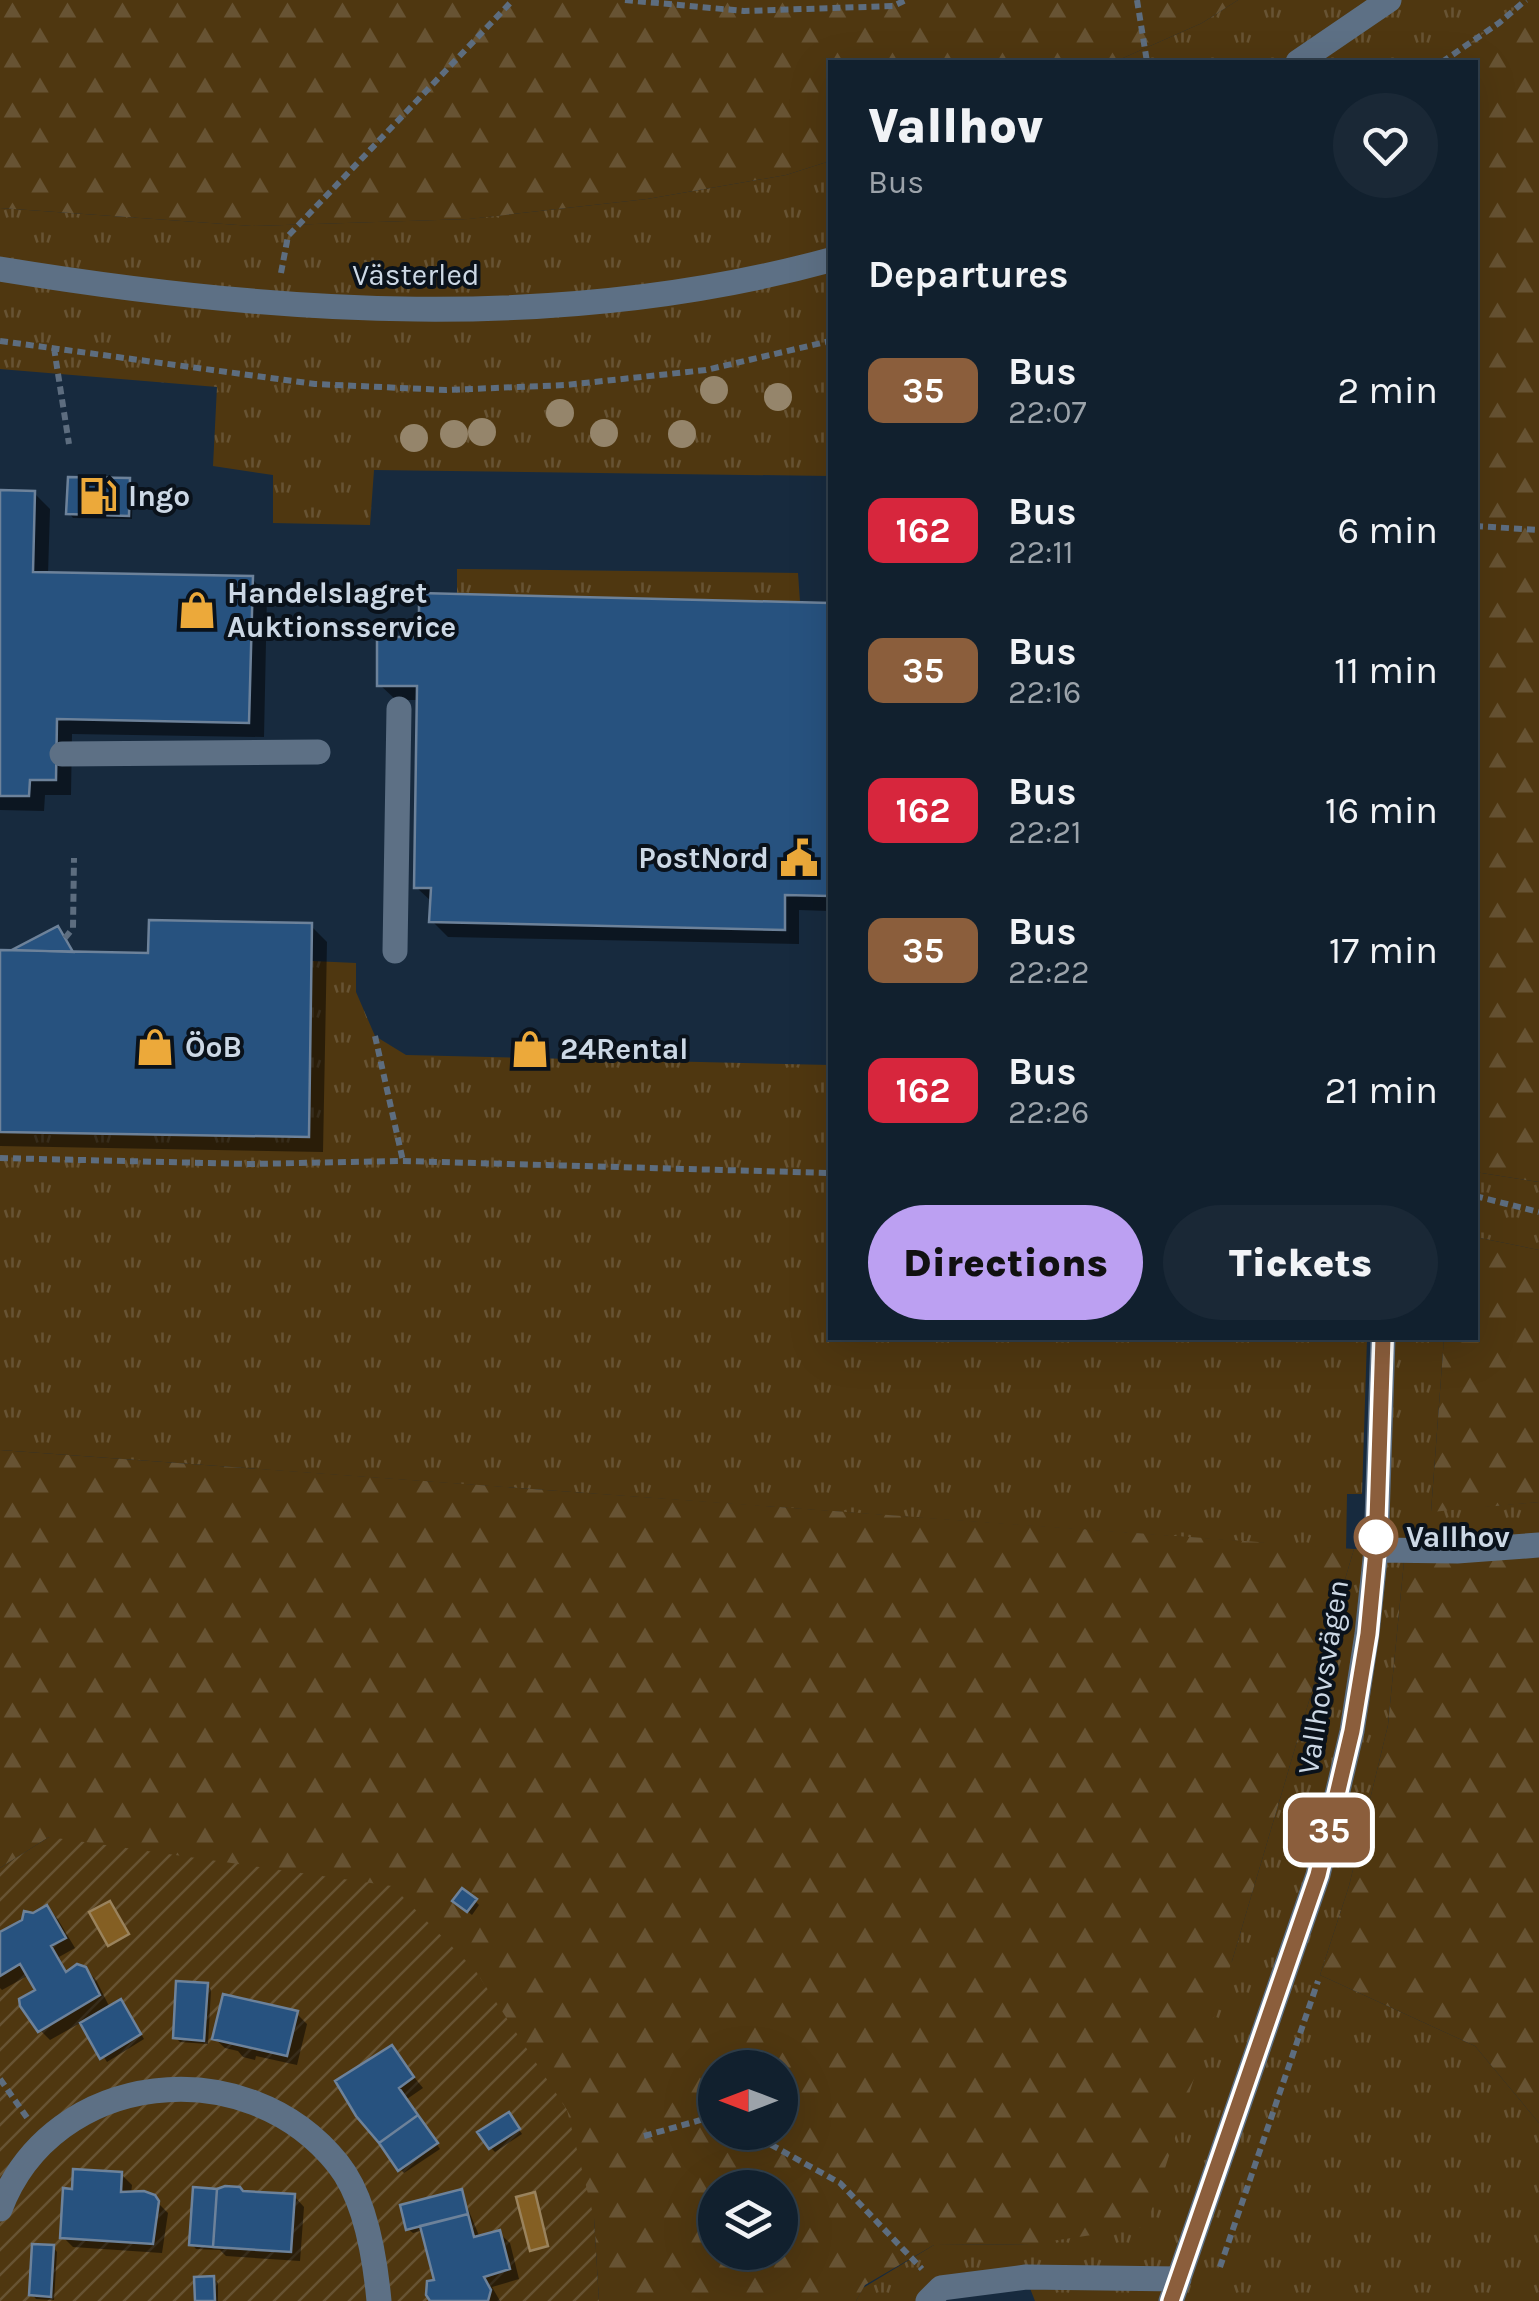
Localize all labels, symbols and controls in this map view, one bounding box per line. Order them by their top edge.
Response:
button: heart [1333,93,1438,198]
text: Vallhov [868,98,1043,154]
text: Bus [868,164,924,201]
text: Departures [868,252,1068,297]
street label: Västerled [352,257,480,293]
text: Bus [1008,349,1077,394]
text: 2 min [1337,368,1438,413]
text: 35 [902,370,944,411]
text: 22:07 [1008,394,1086,431]
fuel station icon: Ingo [77,475,119,517]
place label: Ingo [128,478,190,514]
text: Bus [1008,489,1077,534]
text: 6 min [1337,508,1438,553]
text: 162 [896,510,950,551]
text: 22:11 [1008,534,1074,571]
place label: Handelslagret Auktionsservice [227,575,456,645]
shop icon: Handelslagret Auktionsservice [176,589,218,631]
text: Bus [1008,629,1077,674]
text: 11 min [1334,648,1438,693]
text: 35 [902,650,944,691]
text: 22:16 [1008,674,1081,711]
text: Bus [1008,769,1077,814]
text: 16 min [1325,788,1438,833]
text: 162 [896,790,950,831]
text: 22:21 [1008,814,1082,851]
public building icon: PostNord [778,837,820,879]
place label: PostNord [638,840,769,876]
text: Bus [1008,909,1077,954]
text: 17 min [1329,928,1438,973]
text: 35 [902,930,944,971]
text: 22:22 [1008,954,1090,991]
shop icon: ÖoB [134,1026,176,1068]
shop icon: 24Rental [509,1028,551,1070]
place label: ÖoB [185,1029,242,1065]
place label: 24Rental [560,1031,688,1067]
text: Bus [1008,1049,1077,1094]
text: 21 min [1325,1068,1438,1113]
text: 162 [896,1070,950,1111]
text: 22:26 [1008,1094,1089,1131]
button: Directions [868,1205,1143,1320]
button: Tickets [1163,1205,1438,1320]
marker: Vallhov [1355,1516,1397,1558]
place label: Vallhov [1406,1519,1510,1555]
street label: Vallhovsvägen [1290,1577,1356,1777]
line badge: 35 [1284,1798,1374,1862]
text: 35 [1308,1810,1350,1851]
north arrow [698,2050,798,2150]
map controls [698,2050,798,2270]
button: layers [698,2170,798,2270]

